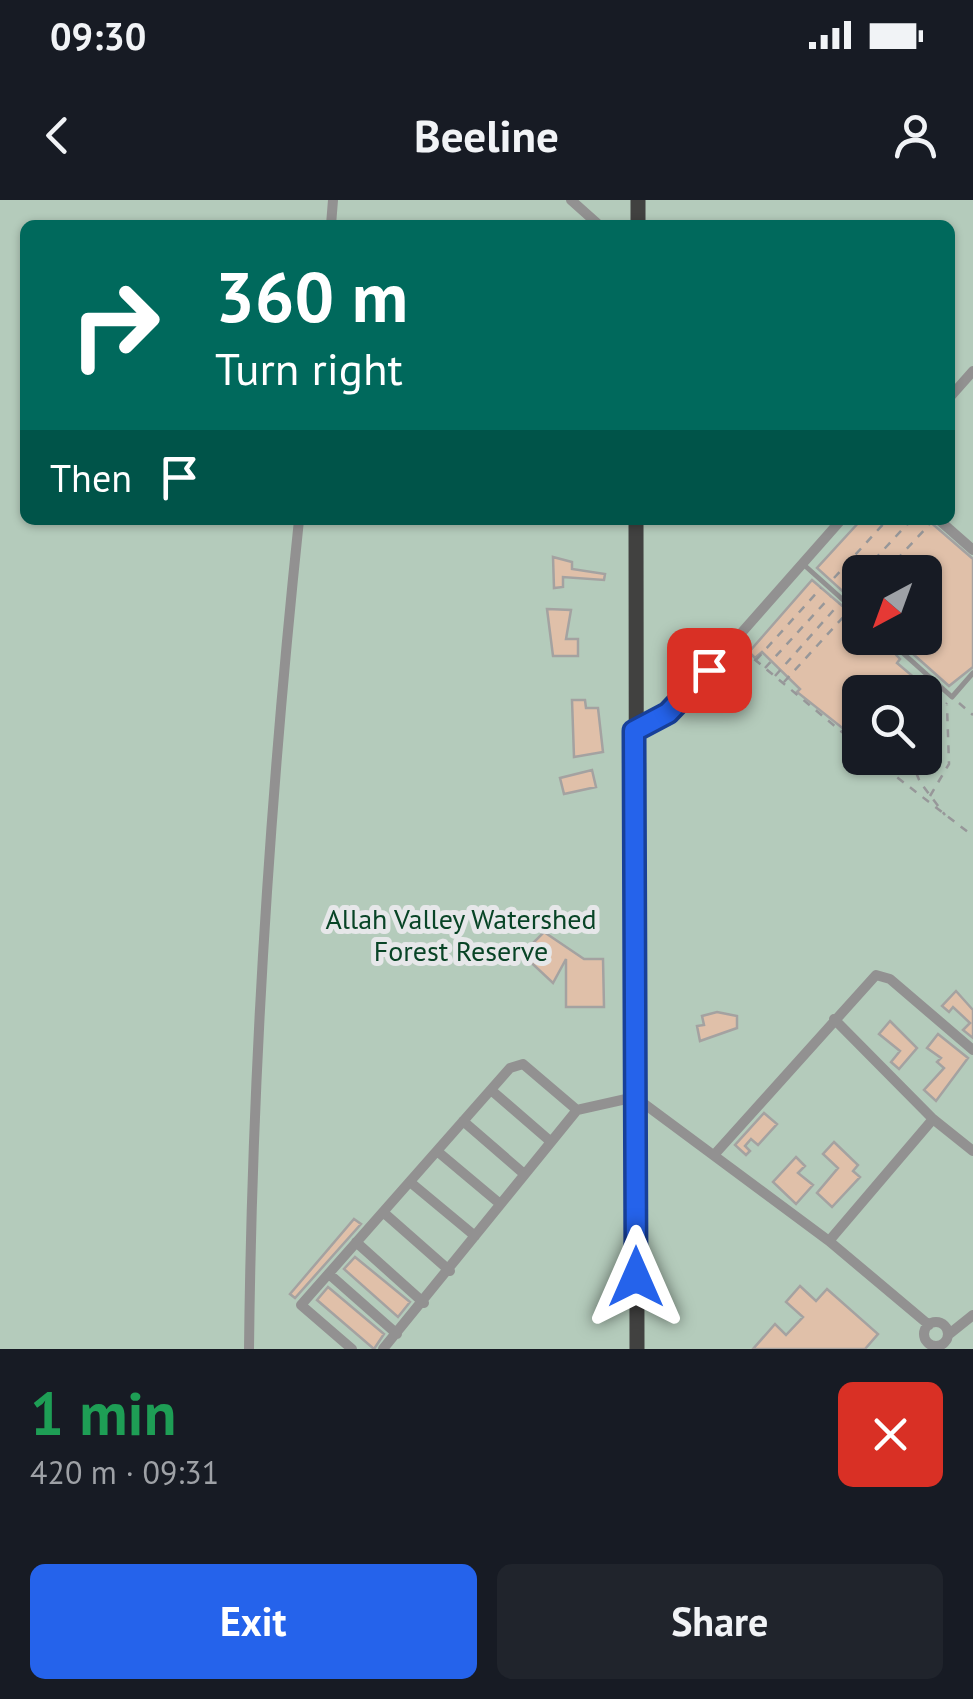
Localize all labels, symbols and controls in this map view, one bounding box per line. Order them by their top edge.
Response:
text: 09:30 [50,11,146,60]
text: Beeline [414,106,559,164]
icon: back [30,108,85,163]
icon: person [888,108,943,163]
text: 360 m [215,251,408,341]
icon: right [50,260,180,390]
text: Turn right [215,339,403,397]
icon: arrive [152,450,207,505]
text: Then [50,453,132,502]
north arrow [842,555,942,655]
map controls [842,555,942,775]
pin [667,628,752,713]
icon: arrive [682,643,737,698]
button: search [842,675,942,775]
park label: Allah Valley Watershed Forest Reserve [325,900,597,969]
position arrow [584,1225,688,1329]
text: 1 min [30,1374,176,1452]
button: close [838,1382,943,1487]
text: 420 m · 09:31 [30,1451,219,1493]
button: Exit [30,1564,477,1679]
button: Share [497,1564,943,1679]

